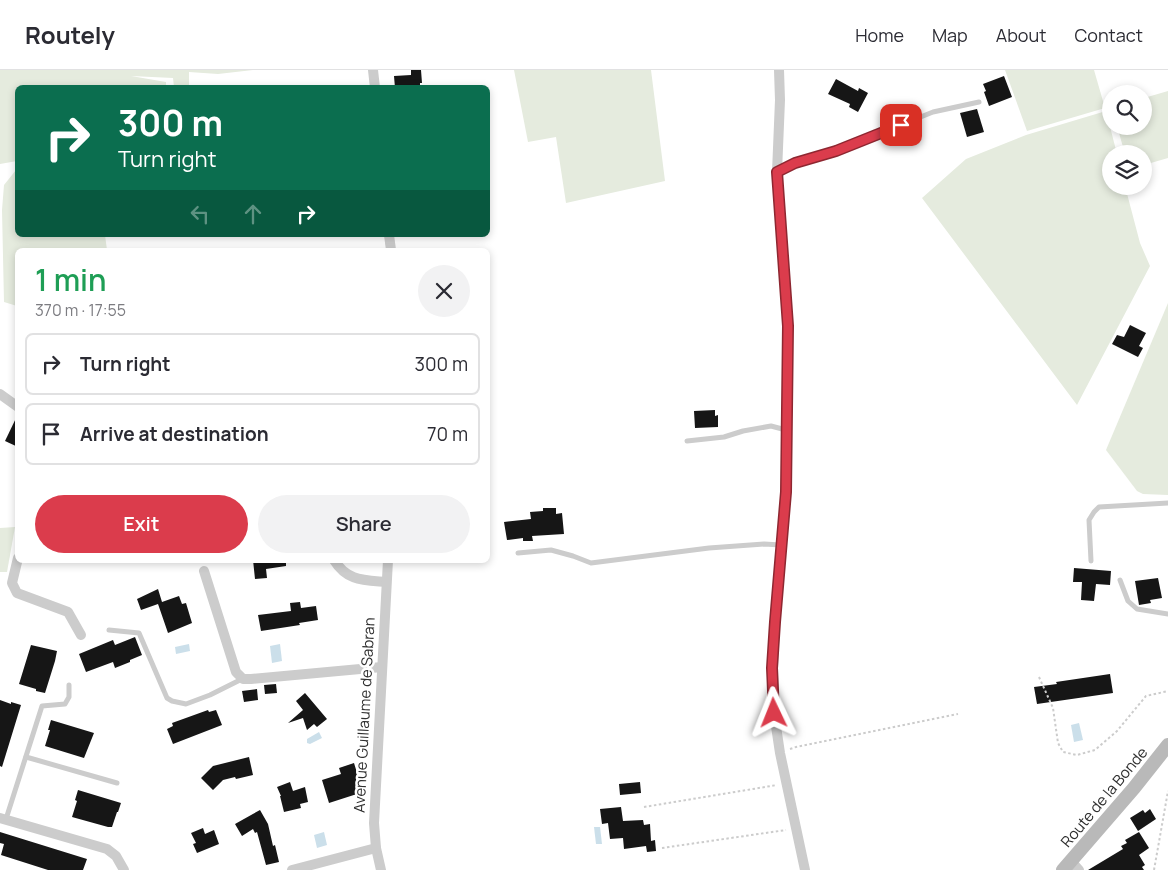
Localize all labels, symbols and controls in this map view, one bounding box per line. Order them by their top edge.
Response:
text: Routely [25,18,115,51]
text: Home [855,23,904,47]
text: Map [932,23,968,47]
text: About [996,23,1046,47]
text: Contact [1074,23,1143,47]
map controls [1102,85,1152,195]
button: search [1102,85,1152,135]
text: 300 m [118,99,223,147]
pin [880,104,922,146]
icon: right [35,105,100,170]
icon: arrive [887,111,915,139]
text: Turn right [118,144,216,174]
button: layers [1102,145,1152,195]
icon: left [186,200,214,228]
icon: ahead [239,200,267,228]
icon: right [292,200,320,228]
text: 1 min [35,259,107,300]
button: close [418,265,470,317]
text: 370 m · 17:55 [35,299,126,321]
icon: right [37,350,65,378]
text: Turn right [80,351,170,377]
text: 300 m [414,351,468,377]
icon: arrive [37,420,65,448]
text: Arrive at destination [80,421,269,447]
text: 70 m [427,421,468,447]
button: Exit [35,495,248,553]
button: Share [258,495,470,553]
street label: Avenue Guillaume de Sabran [348,617,380,813]
position arrow [747,686,799,738]
street label: Route de la Bonde [1056,742,1152,852]

